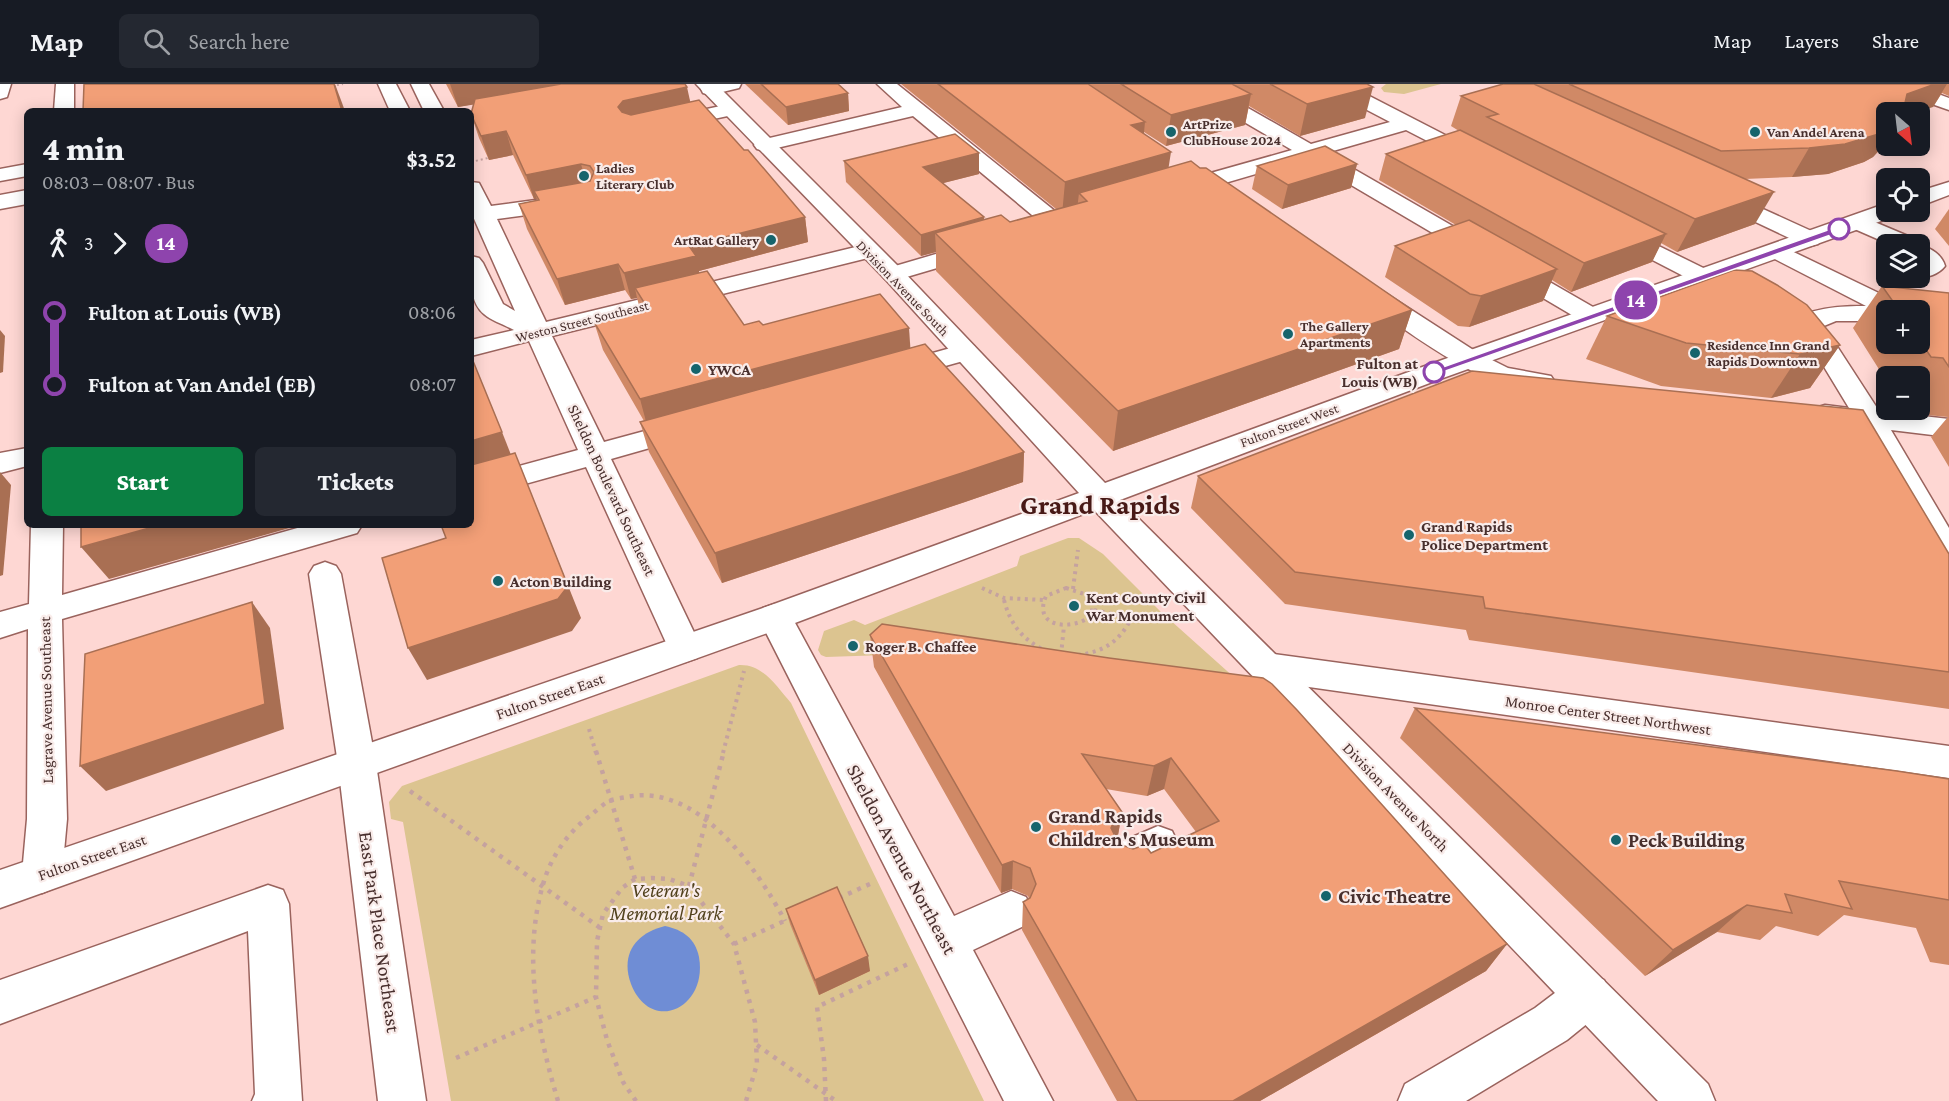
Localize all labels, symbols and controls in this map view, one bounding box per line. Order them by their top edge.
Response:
search box [119,14,539,68]
icon: search [140,25,173,58]
text: Map [30,26,83,57]
text: Search here [188,29,289,54]
text: Map [1713,29,1752,53]
text: Layers [1785,29,1839,53]
text: Share [1872,29,1919,53]
north arrow [1876,102,1930,156]
map controls [1876,102,1930,420]
place label: ArtPrize ClubHouse 2024 [1182,116,1282,148]
place label: Van Andel Arena [1766,124,1865,140]
marker: ArtPrize ClubHouse 2024 [1164,125,1178,139]
marker: Van Andel Arena [1748,125,1762,139]
text: 4 min [42,130,124,167]
text: $3.52 [407,147,456,172]
place label: Ladies Literary Club [596,160,675,192]
button: locate [1876,168,1930,222]
marker: Ladies Literary Club [577,169,591,183]
text: 08:03 – 08:07 · Bus [42,171,195,193]
unlabelled marker [1828,218,1850,240]
icon: walk [42,227,75,260]
icon: forward [103,227,136,260]
text: 14 [157,231,176,255]
text: 3 [84,232,94,254]
place label: ArtRat Gallery [673,232,759,248]
marker: ArtRat Gallery [764,233,778,247]
button: layers [1876,234,1930,288]
street label: Division Avenue South [853,237,953,339]
line badge: 14 [1609,280,1663,320]
text: 14 [1626,288,1646,312]
street label: Weston Street Southeast [514,297,651,345]
text: Fulton at Louis (WB) [88,300,282,325]
button: + [1876,300,1930,354]
text: 08:06 [408,301,456,323]
place label: The Gallery Apartments [1299,318,1371,350]
marker: The Gallery Apartments [1281,327,1295,341]
place label: Residence Inn Grand Rapids Downtown [1707,337,1830,369]
marker: Residence Inn Grand Rapids Downtown [1688,346,1702,360]
place label: Fulton at Louis (WB) [1341,355,1418,391]
place label: YWCA [708,361,751,378]
marker: Fulton at Louis (WB) [1423,361,1445,383]
marker: YWCA [689,362,703,376]
button: − [1876,366,1930,420]
text: Fulton at Van Andel (EB) [88,372,317,397]
text: 08:07 [409,373,456,395]
street label: Fulton Street West [1238,400,1341,450]
street label: Sheldon Boulevard Southeast [565,402,659,579]
button: Start [42,447,243,516]
button: Tickets [255,447,456,516]
district label: Grand Rapids [1020,489,1180,520]
place label: Grand Rapids Police Department [1421,518,1548,553]
marker: Grand Rapids Police Department [1402,528,1416,542]
place label: Acton Building [509,573,611,590]
marker: Acton Building [491,574,505,588]
place label: Kent County Civil War Monument [1085,589,1206,624]
marker: Kent County Civil War Monument [1067,599,1081,613]
street label: Lagrave Avenue Southeast [36,616,57,784]
place label: Roger B. Chaffee [865,638,977,655]
marker: Roger B. Chaffee [846,639,860,653]
street label: Fulton Street East [494,669,607,722]
street label: Monroe Center Street Northwest [1504,692,1713,738]
street label: Division Avenue North [1340,739,1453,855]
street label: Sheldon Avenue Northeast [843,760,962,958]
place label: Grand Rapids Children's Museum [1048,805,1215,850]
marker: Grand Rapids Children's Museum [1029,820,1043,834]
place label: Peck Building [1628,829,1745,851]
street label: Fulton Street East [36,830,149,883]
street label: East Park Place Northeast [355,830,405,1034]
marker: Peck Building [1609,833,1623,847]
park label: Veteran's Memorial Park [609,879,723,924]
place label: Civic Theatre [1338,885,1451,907]
marker: Civic Theatre [1319,889,1333,903]

